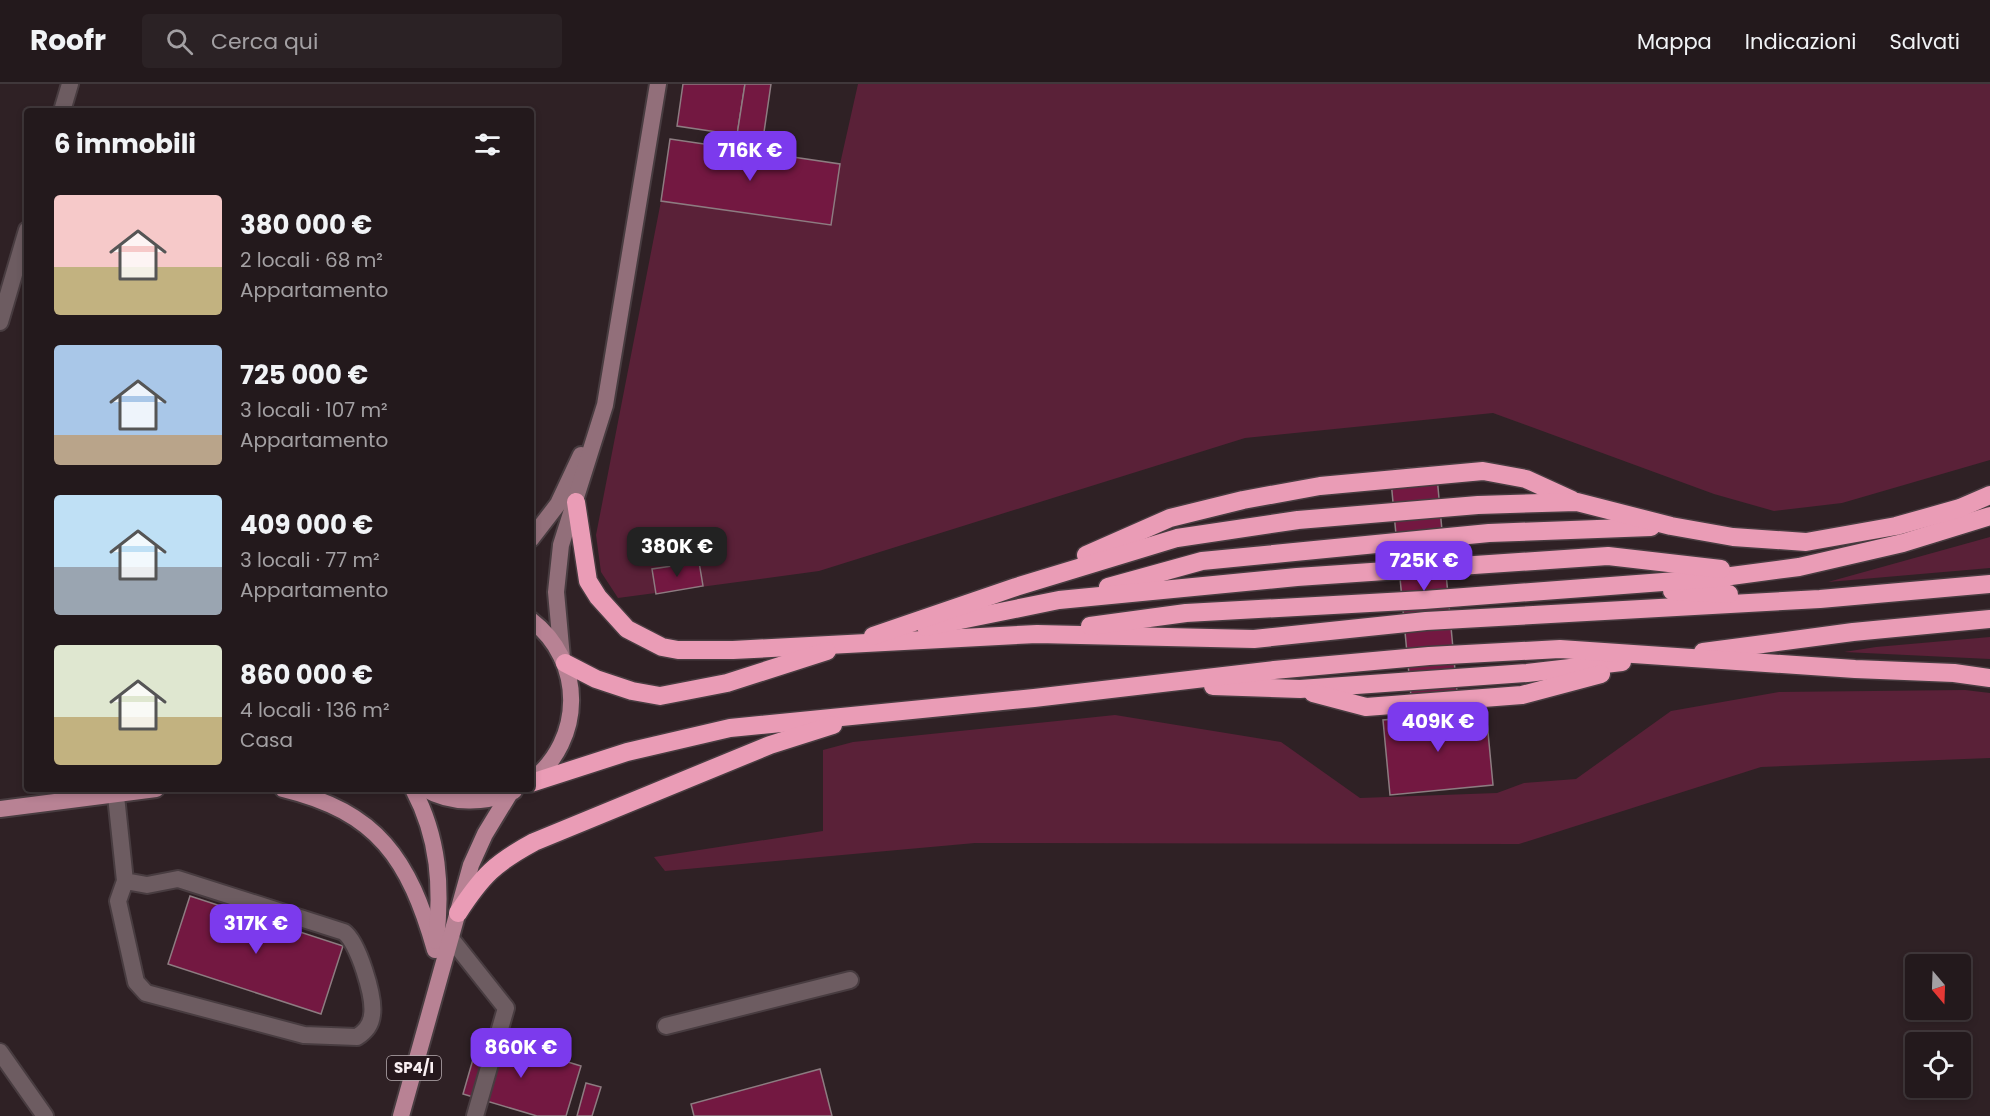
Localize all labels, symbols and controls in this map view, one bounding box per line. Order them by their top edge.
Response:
search box [142,14,562,68]
text: Roofr [30,21,106,60]
icon: search [163,25,196,58]
text: Cerca qui [211,26,318,57]
text: Mappa [1637,27,1712,56]
text: Indicazioni [1745,27,1857,56]
text: Salvati [1890,27,1960,56]
text: 6 immobili [54,126,196,162]
icon: filters [471,128,504,161]
pin: 716K € [701,131,799,182]
text: 716K € [717,136,783,164]
text: 380 000 € [240,207,372,243]
icon: home [102,219,174,291]
text: 2 locali · 68 m² [240,246,383,274]
text: Appartamento [240,276,388,304]
text: 725 000 € [240,357,368,393]
icon: home [102,369,174,441]
text: 3 locali · 107 m² [240,396,388,424]
text: Appartamento [240,426,388,454]
text: 409 000 € [240,507,373,543]
icon: home [102,519,174,591]
pin: 380K € [628,527,726,578]
text: 380K € [641,532,713,560]
pin: 725K € [1375,541,1473,592]
text: 3 locali · 77 m² [240,546,380,574]
text: 725K € [1389,546,1459,574]
text: Appartamento [240,576,388,604]
text: 860 000 € [240,657,373,693]
icon: home [102,669,174,741]
text: 4 locali · 136 m² [240,696,389,724]
pin: 409K € [1389,702,1487,753]
text: 409K € [1402,707,1474,735]
text: Casa [240,726,293,754]
pin: 317K € [207,904,305,955]
text: 317K € [224,909,288,937]
north arrow [1905,954,1971,1020]
map controls [1905,954,1971,1098]
pin: 860K € [472,1028,570,1079]
button: locate [1905,1032,1971,1098]
text: 860K € [485,1033,557,1061]
road number: SP4/I [387,1056,441,1080]

